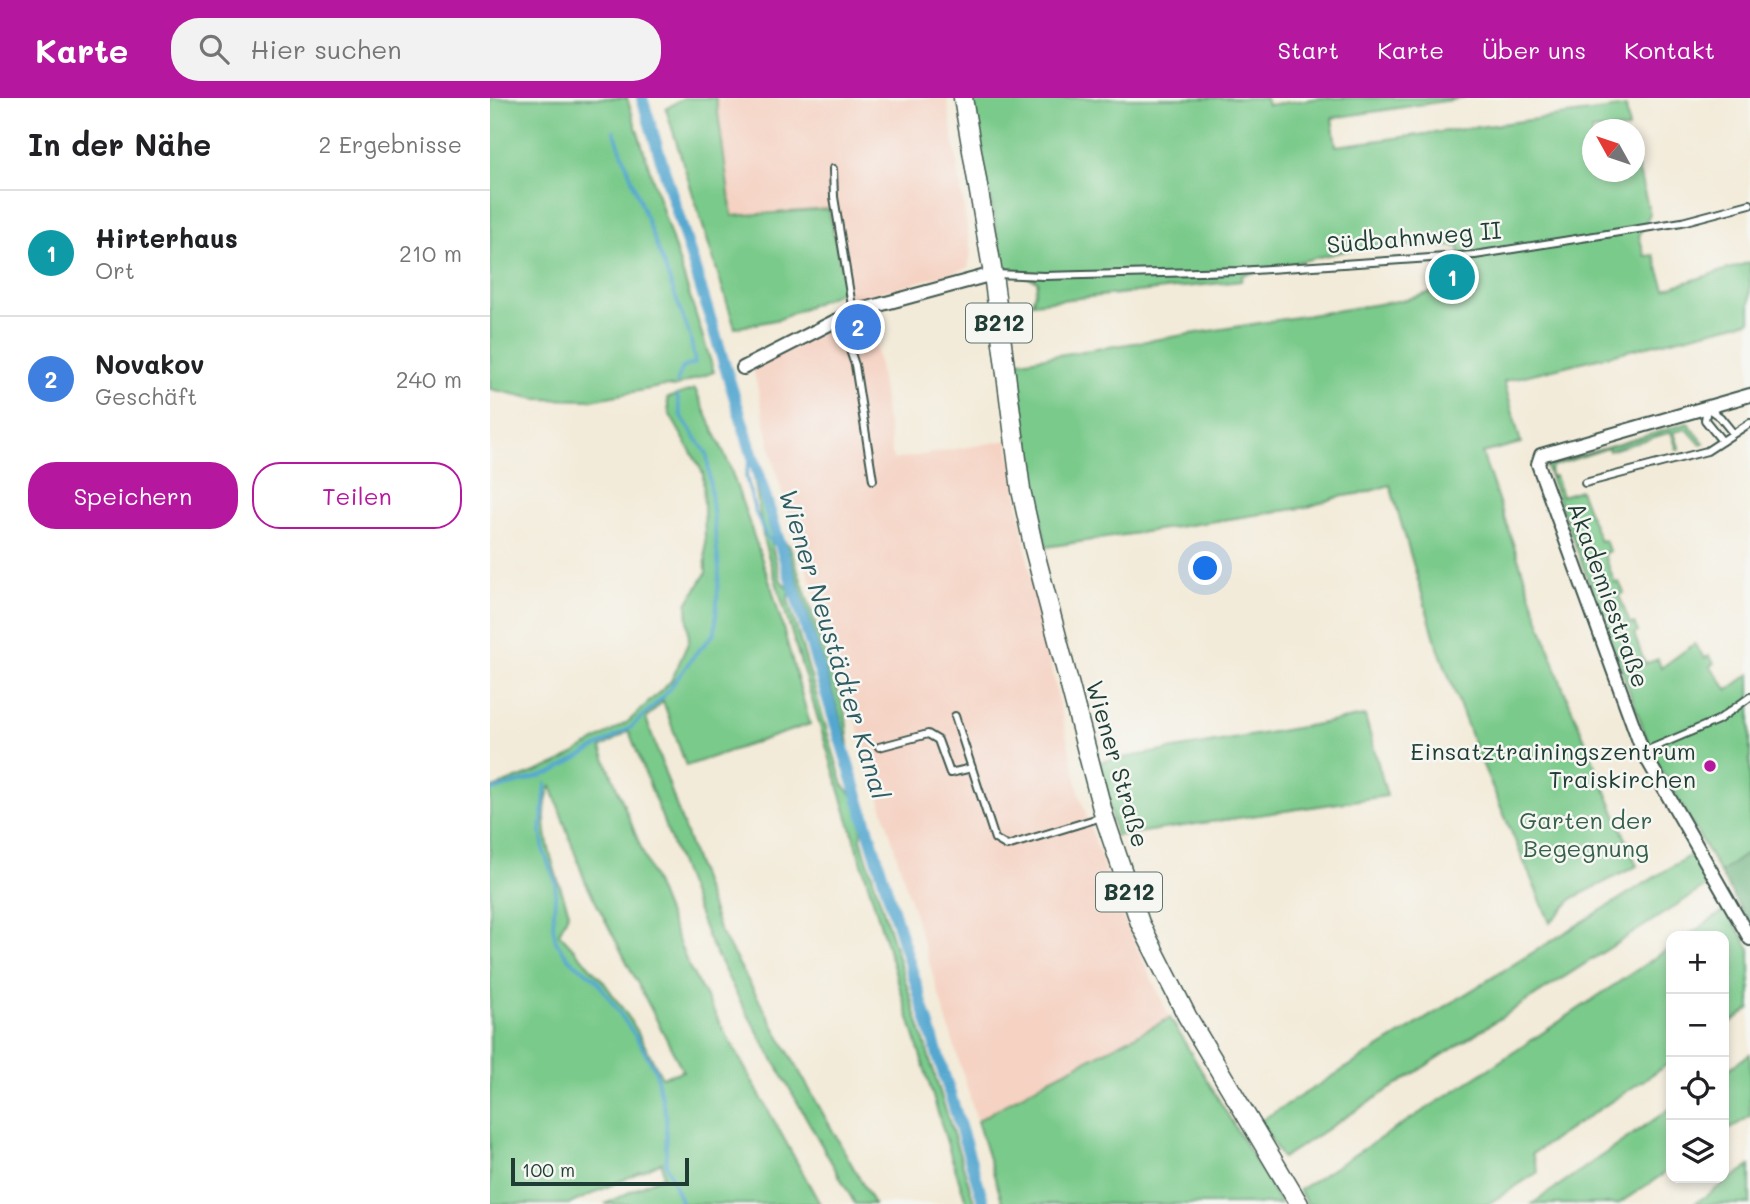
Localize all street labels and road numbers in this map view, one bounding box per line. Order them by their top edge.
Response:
street label: Südbahnweg II [1325,213,1502,260]
road number: B212 [966,304,1032,342]
street label: Akademiestraße [1561,498,1657,691]
street label: Wiener Straße [1080,677,1157,851]
road number: B212 [1096,872,1162,912]

